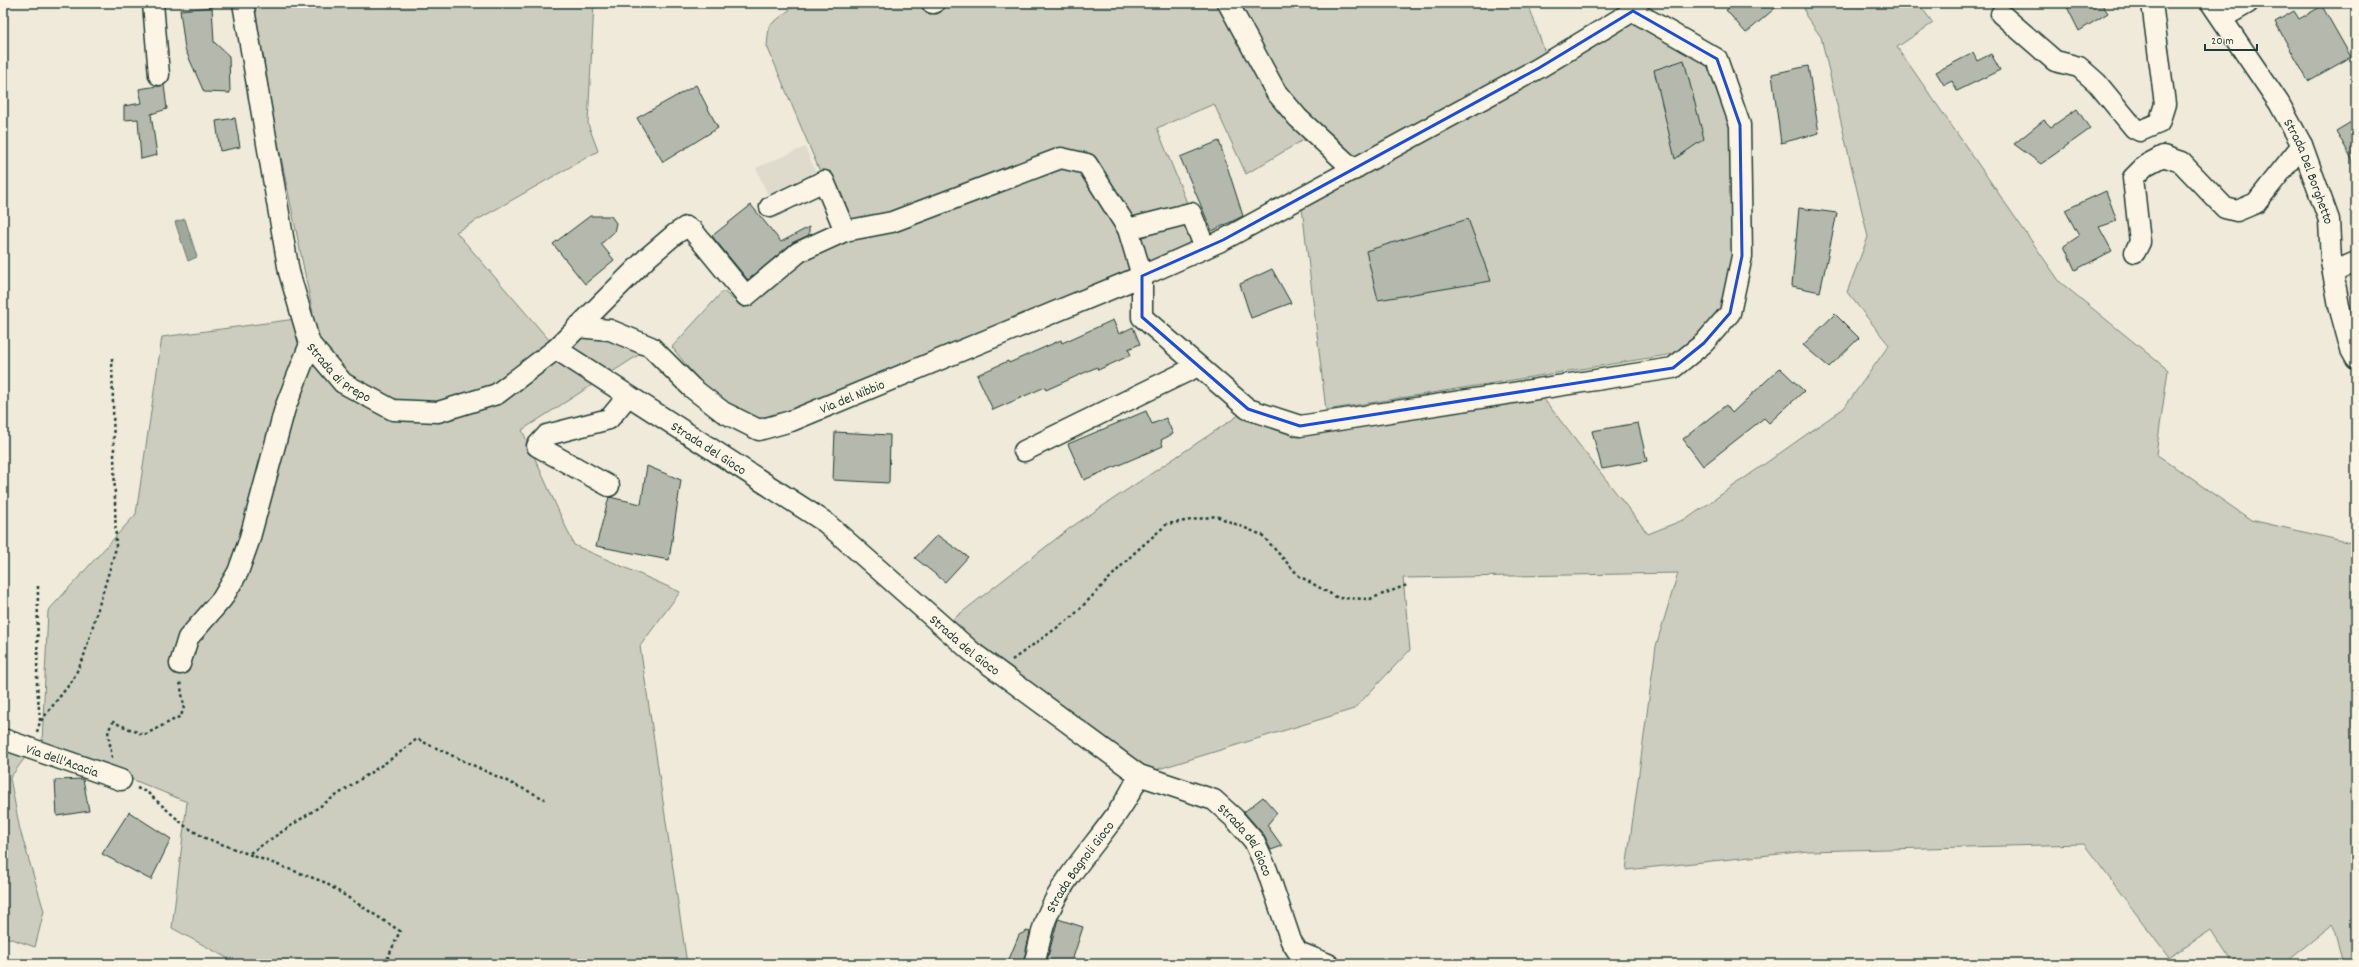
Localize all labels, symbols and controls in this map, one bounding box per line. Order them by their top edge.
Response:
scale bar [2205,26,2257,52]
text: 20 m [2211,33,2234,50]
street label: Strada Del Borghetto [2277,116,2337,224]
street label: Strada di Prepo [301,339,374,408]
street label: Via del Nibbio [817,375,888,420]
street label: Strada del Gioco [666,417,750,481]
street label: Strada del Gioco [924,611,1003,681]
street label: Via dell'Acacia [23,740,101,784]
street label: Strada del Gioco [1212,800,1276,879]
street label: Strada Bagnoli Gioco [1042,818,1120,917]

